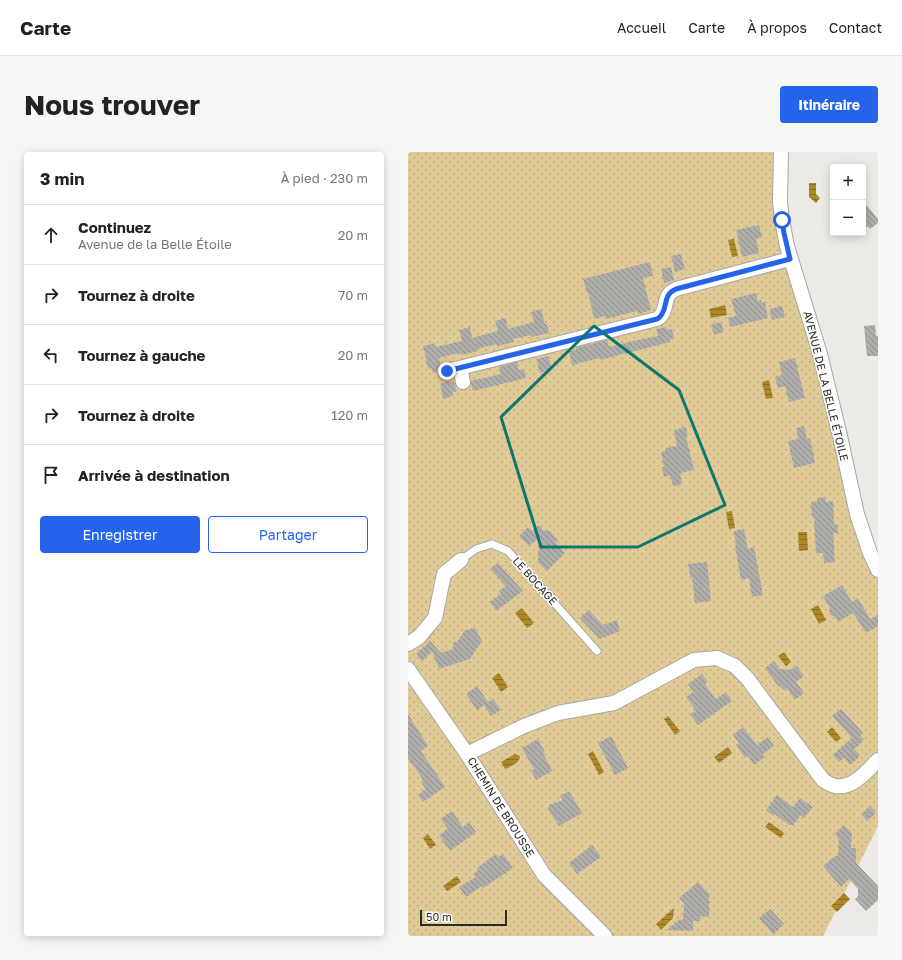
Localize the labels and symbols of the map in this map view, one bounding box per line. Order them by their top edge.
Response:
route start [773,211,791,229]
street label: AVENUE DE LA BELLE ÉTOILE [802,309,852,463]
route end [438,362,456,380]
street label: LE BOCAGE [510,554,560,608]
street label: CHEMIN DE BROUSSE [465,754,538,859]
scale bar [420,908,507,927]

